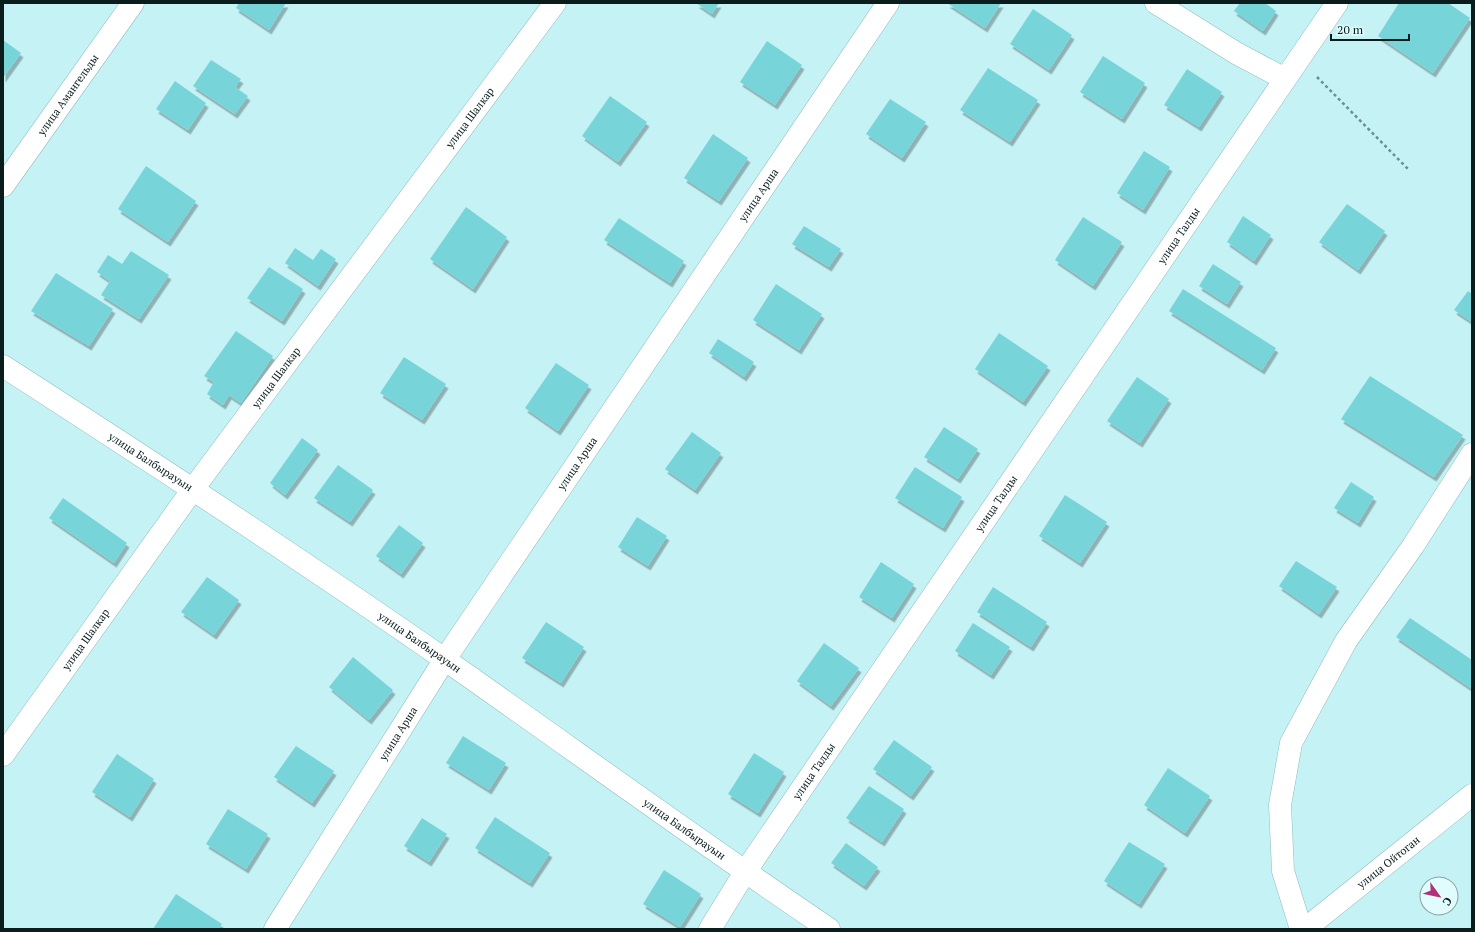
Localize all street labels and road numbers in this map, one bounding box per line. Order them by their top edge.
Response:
street label: улица Амангельды [34,51,102,139]
street label: улица Шалкар [442,84,497,152]
street label: улица Арша [735,165,782,225]
street label: улица Талды [1154,204,1203,267]
street label: улица Шалкар [248,344,303,412]
street label: улица Балбырауын [105,429,196,494]
street label: улица Арша [554,434,600,494]
street label: улица Талды [971,472,1020,535]
street label: улица Шалкар [58,606,112,674]
street label: улица Балбырауын [375,608,464,676]
street label: улица Арша [375,703,421,764]
street label: улица Талды [789,740,838,803]
street label: улица Балбырауын [640,795,729,863]
street label: улица Ойтоган [1353,832,1423,892]

